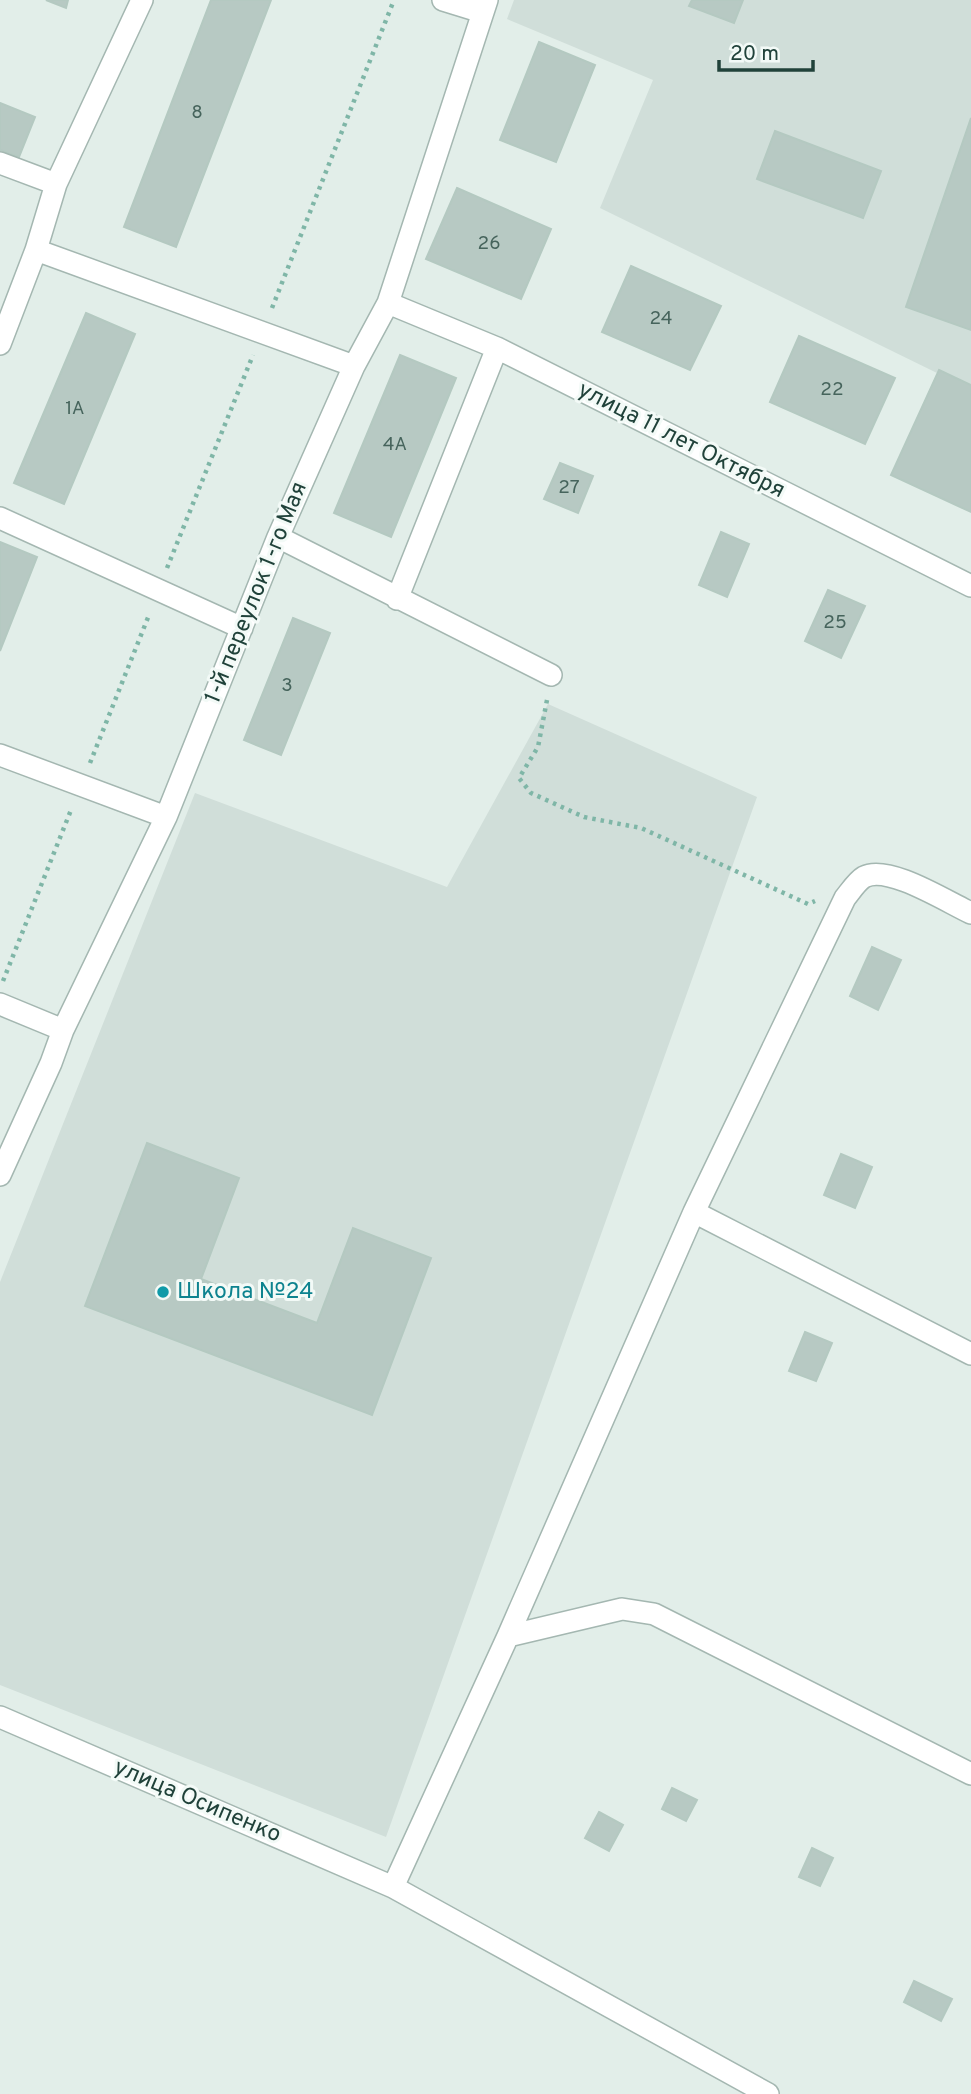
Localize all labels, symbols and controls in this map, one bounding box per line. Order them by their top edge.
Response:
scale bar [719,28,814,72]
text: 20 m [730,41,779,68]
house number: 8 [191,101,203,125]
house number: 26 [478,232,500,256]
house number: 24 [649,307,673,331]
street label: улица 11 лет Октября [572,376,790,506]
house number: 22 [820,378,844,402]
house number: 1А [65,397,85,421]
house number: 4А [383,433,407,457]
house number: 27 [558,476,580,500]
street label: 1-й переулок 1-го Мая [199,478,315,708]
house number: 25 [823,611,847,635]
house number: 3 [281,674,293,698]
place label: Школа №24 [177,1278,314,1307]
marker: Школа №24 [155,1284,171,1300]
street label: улица Осипенко [109,1754,285,1850]

